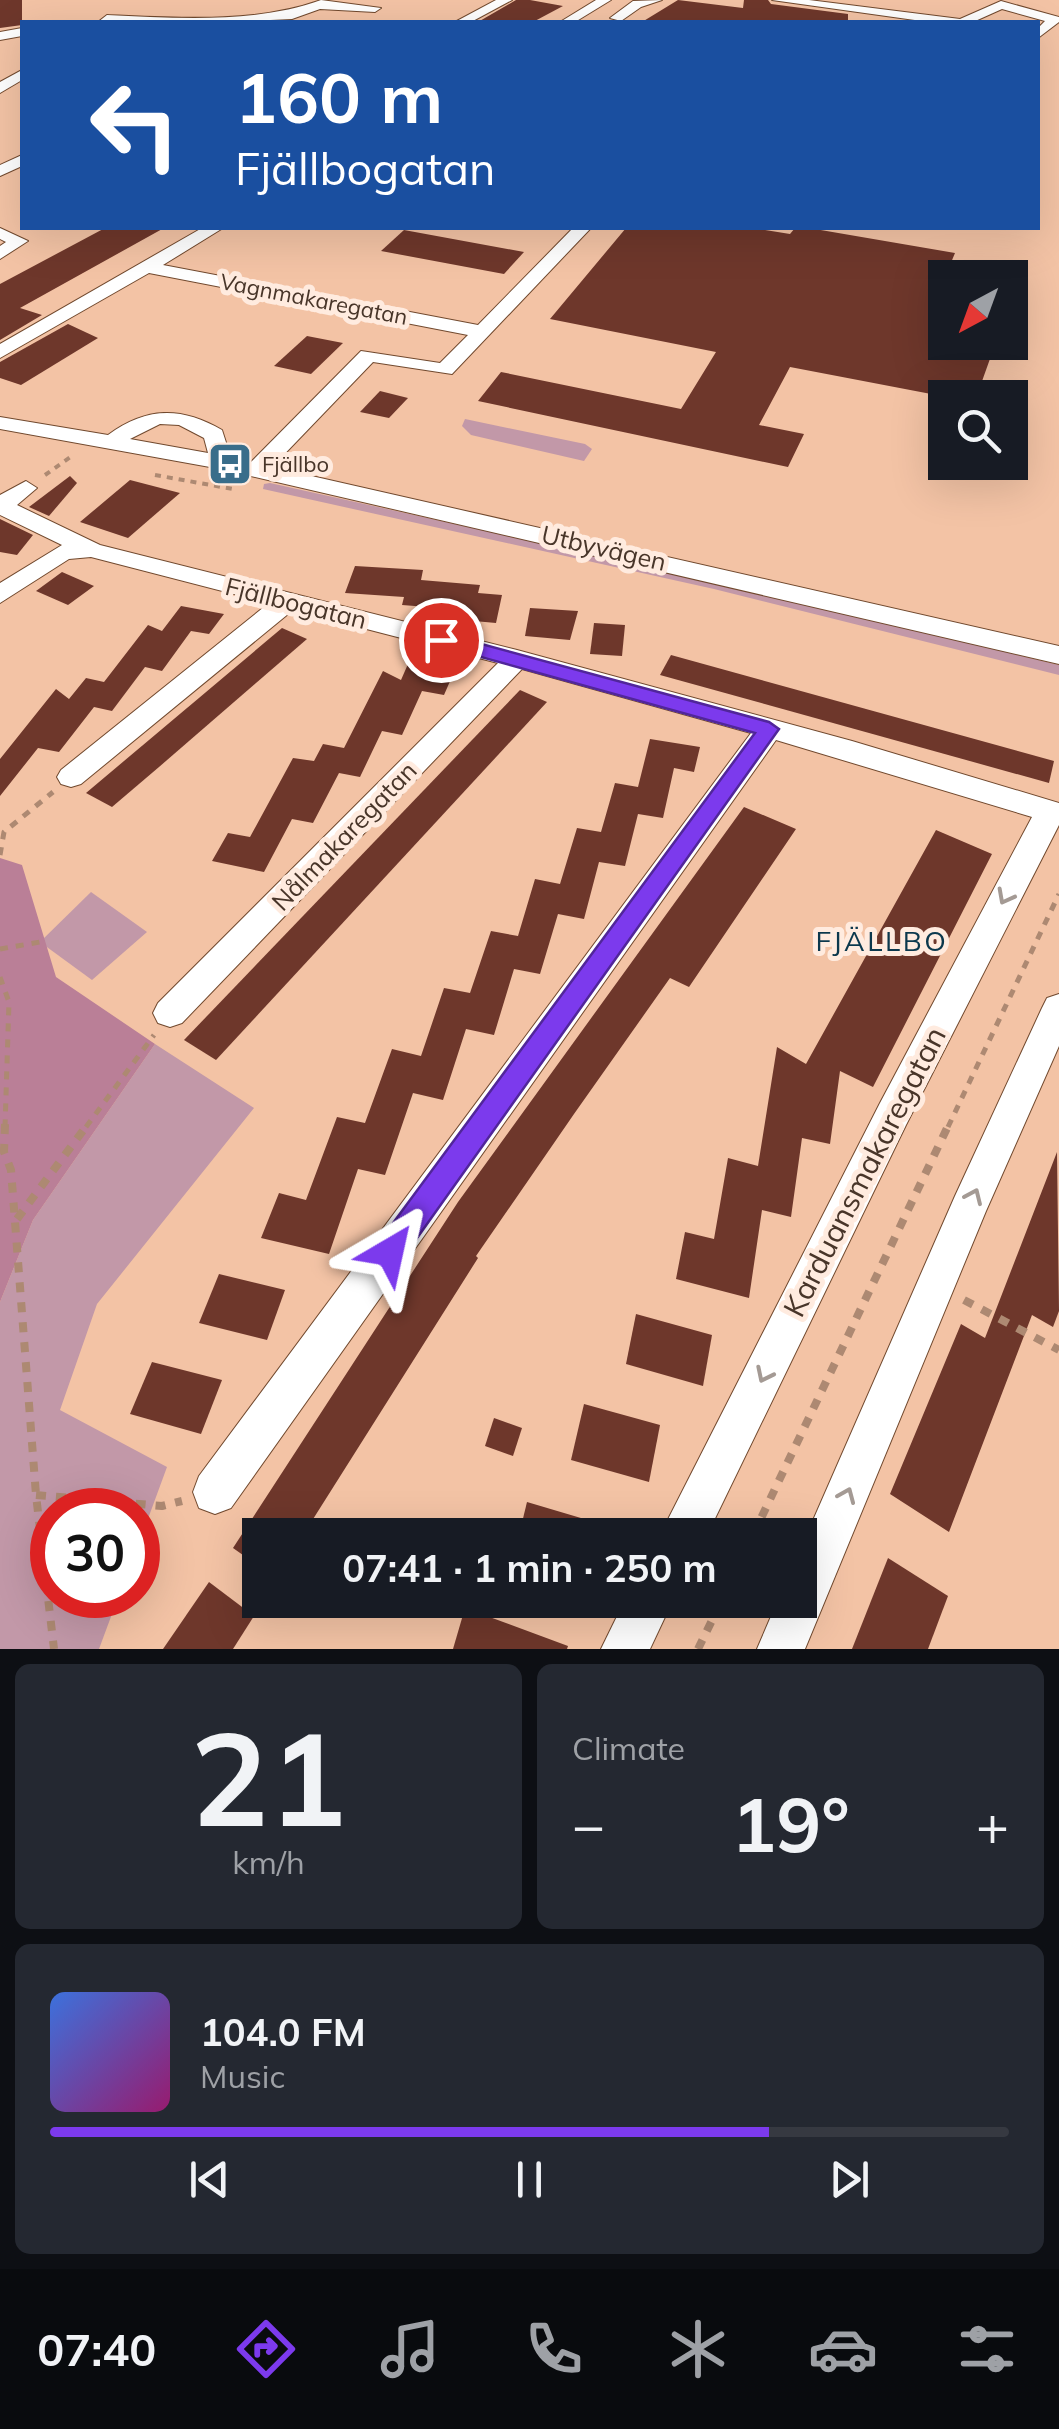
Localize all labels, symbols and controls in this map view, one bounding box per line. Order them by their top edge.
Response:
text: 160 m [235,53,443,141]
icon: left [70,60,200,190]
text: Fjällbogatan [235,140,495,196]
north arrow [928,260,1028,360]
map controls [928,260,1028,480]
street label: Vagnmakaregatan [218,267,410,331]
button: search [928,380,1028,480]
bus stop icon: Fjällbo [207,441,253,487]
place label: Fjällbo [262,450,329,478]
street label: Utbyvägen [539,518,669,577]
street label: Fjällbogatan [222,570,370,635]
pin [399,598,484,683]
icon: arrive [414,613,469,668]
street label: Nålmakaregatan [265,755,423,917]
one-way arrow [997,887,1017,905]
district label: FJÄLLBO [816,923,948,958]
street label: Karduansmakaregatan [774,1020,954,1323]
one-way arrow [962,1188,982,1206]
position arrow [338,1200,442,1304]
one-way arrow [756,1365,776,1383]
one-way arrow [835,1487,855,1505]
speed limit sign: 30 [30,1488,160,1618]
text: 07:41 · 1 min · 250 m [342,1544,717,1592]
text: 21 [190,1695,347,1859]
text: Climate [572,1728,685,1768]
text: 19° [731,1777,850,1871]
text: − [572,1790,605,1859]
text: + [976,1790,1009,1859]
text: km/h [232,1842,305,1882]
text: 104.0 FM [200,2008,366,2056]
text: Music [200,2056,285,2096]
icon: previous [182,2152,237,2207]
icon: pause [502,2152,557,2207]
icon: next [822,2152,877,2207]
icon: directions [231,2314,301,2384]
icon: music [375,2314,445,2384]
icon: phone [519,2314,589,2384]
icon: climate [663,2314,733,2384]
icon: car [808,2314,878,2384]
icon: filters [952,2314,1022,2384]
text: 07:40 [37,2321,156,2377]

